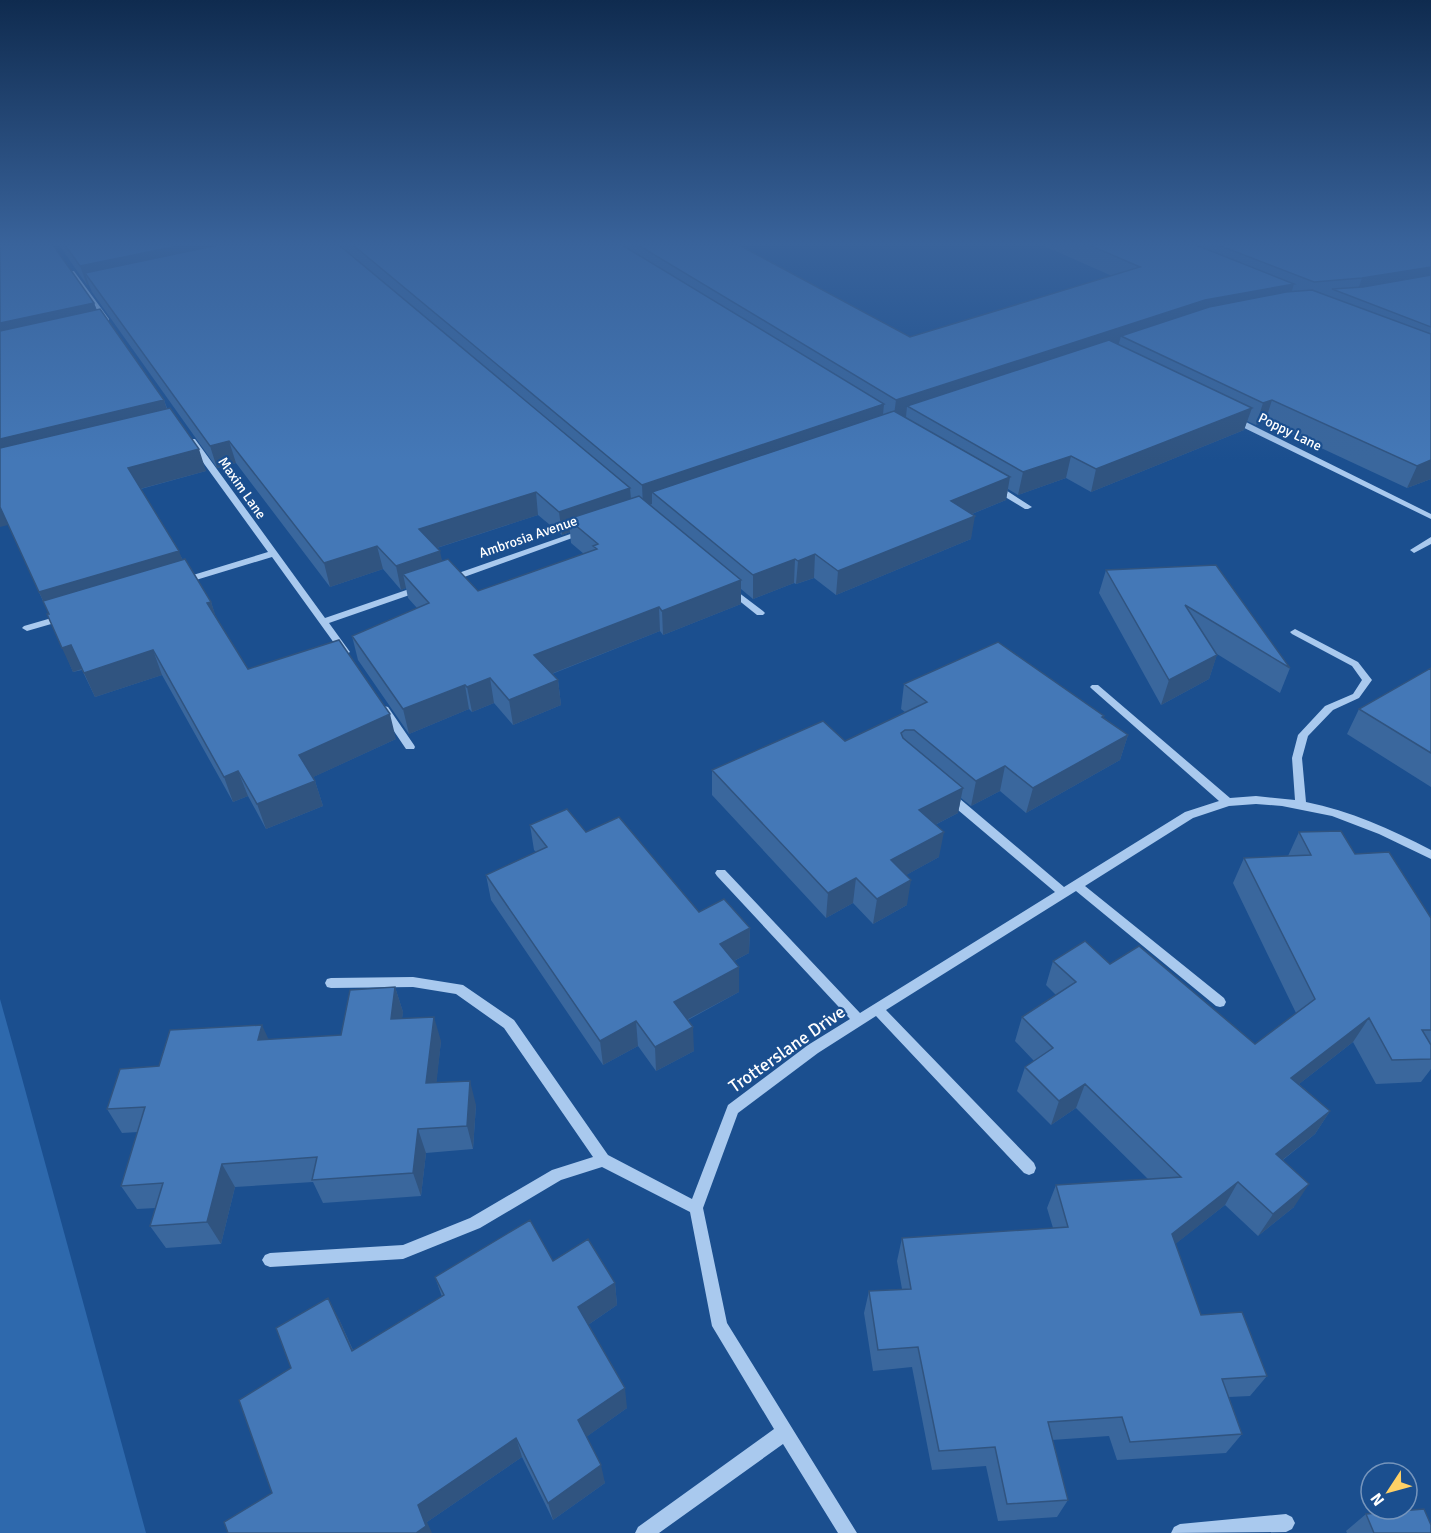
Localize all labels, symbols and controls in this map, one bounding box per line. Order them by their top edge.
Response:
street label: Poppy Lane [1256,409,1324,455]
street label: Maxim Lane [214,454,270,522]
street label: Ambrosia Avenue [476,512,580,562]
street label: Trotterslane Drive [725,1001,849,1097]
north arrow [1359,1461,1419,1521]
text: N [1366,1489,1389,1510]

